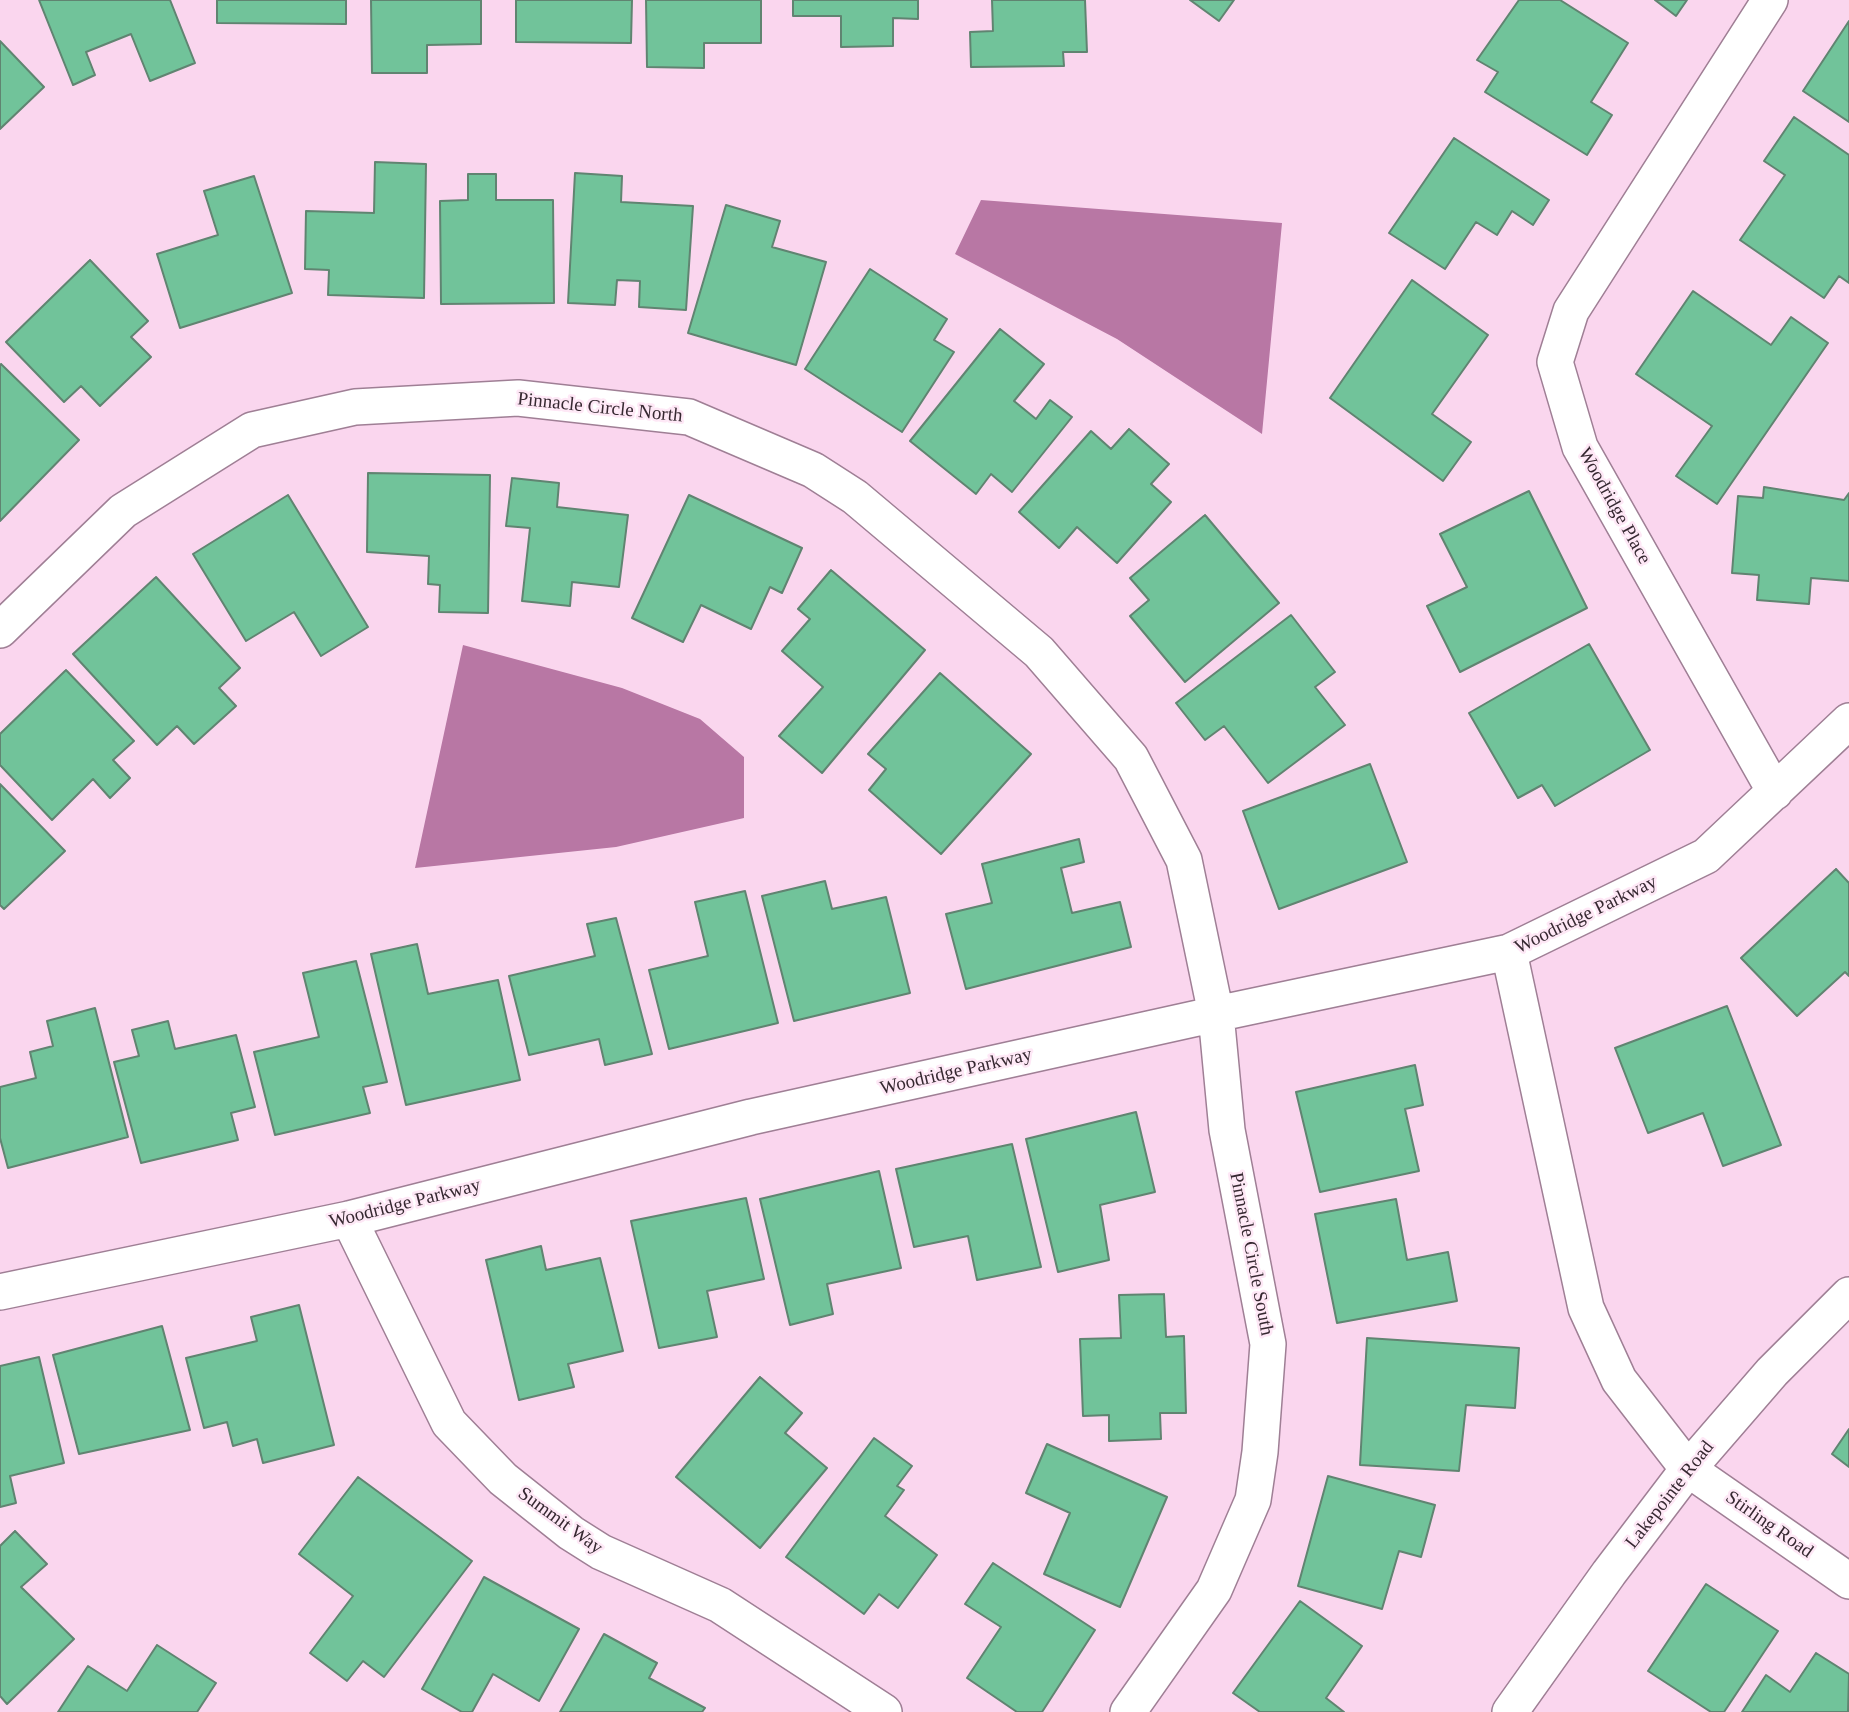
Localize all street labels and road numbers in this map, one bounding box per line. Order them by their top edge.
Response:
street label: Pinnacle Circle North [516,388,684,428]
street label: Woodridge Place [1573,444,1655,568]
street label: Woodridge Parkway [1511,871,1661,959]
street label: Woodridge Parkway [878,1043,1034,1101]
street label: Pinnacle Circle South [1224,1171,1278,1337]
street label: Woodridge Parkway [327,1174,483,1234]
street label: Lakepointe Road [1621,1437,1719,1553]
street label: Summit Way [513,1483,607,1559]
street label: Stirling Road [1721,1486,1817,1564]

